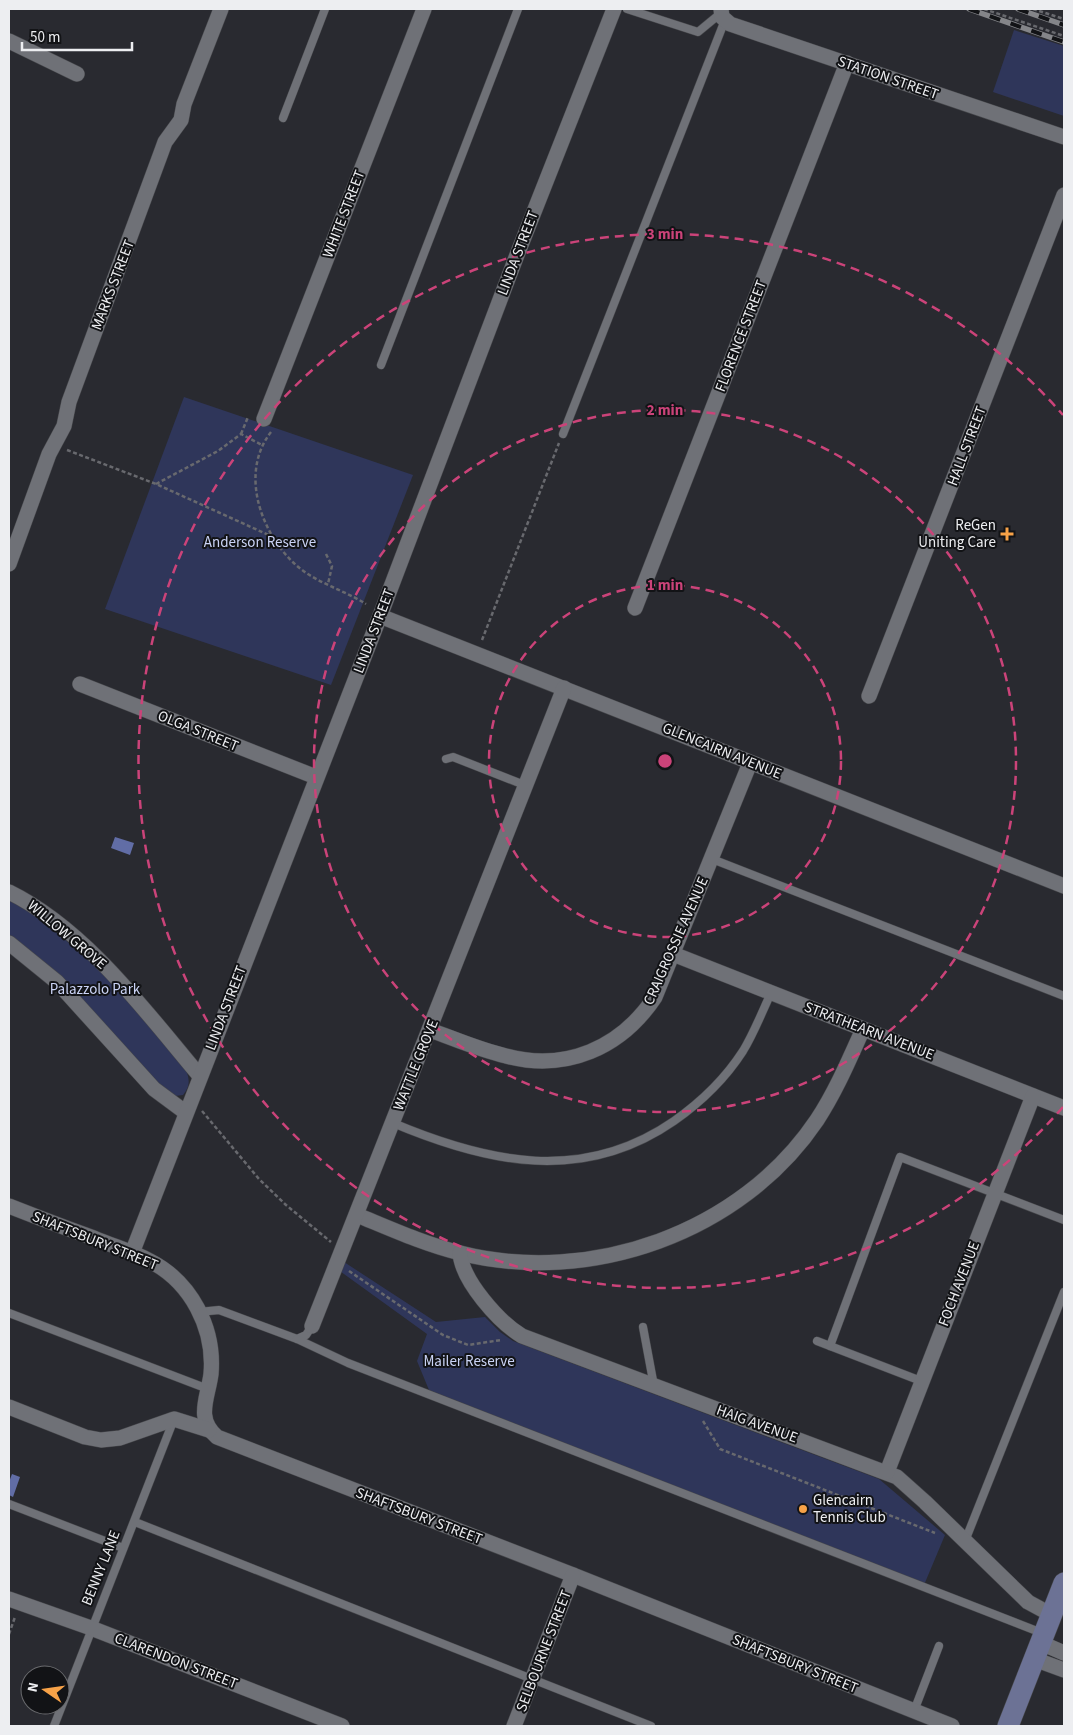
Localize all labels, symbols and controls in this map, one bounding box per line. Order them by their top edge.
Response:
scale bar [22,20,132,52]
text: 50 m [30,27,60,48]
street label: STATION STREET [835,51,941,105]
street label: WHITE STREET [318,167,370,261]
street label: LINDA STREET [492,208,544,298]
text: 3 min [647,224,683,245]
street label: MARKS STREET [86,237,140,333]
street label: FLORENCE STREET [710,277,772,395]
text: 2 min [647,400,683,421]
street label: HALL STREET [942,403,992,489]
place label: ReGen Uniting Care [918,515,996,553]
marker: ReGen Uniting Care [1000,527,1014,541]
park label: Anderson Reserve [204,532,316,553]
text: 1 min [647,575,683,596]
street label: LINDA STREET [348,586,400,676]
street label: OLGA STREET [155,705,241,757]
street label: GLENCAIRN AVENUE [659,717,785,785]
centre of rings [656,752,674,770]
street label: CRAIGROSSIE AVENUE [638,873,714,1008]
street label: WILLOW GROVE [23,896,111,975]
street label: LINDA STREET [200,963,252,1053]
park label: Palazzolo Park [50,979,141,1000]
street label: STRATHEARN AVENUE [801,997,937,1065]
street label: WATTLE GROVE [388,1016,444,1114]
street label: SHAFTSBURY STREET [29,1206,161,1276]
street label: FOCH AVENUE [933,1238,985,1330]
park label: Mailer Reserve [423,1351,515,1372]
street label: HAIG AVENUE [713,1400,801,1448]
street label: SHAFTSBURY STREET [353,1482,485,1550]
place label: Glencairn Tennis Club [813,1490,886,1528]
marker: Glencairn Tennis Club [797,1503,809,1515]
street label: BENNY LANE [76,1527,126,1609]
street label: SELBOURNE STREET [511,1587,577,1715]
street label: CLARENDON STREET [111,1628,241,1694]
street label: SHAFTSBURY STREET [729,1629,861,1699]
north arrow [20,1665,70,1715]
text: N [23,1681,44,1694]

